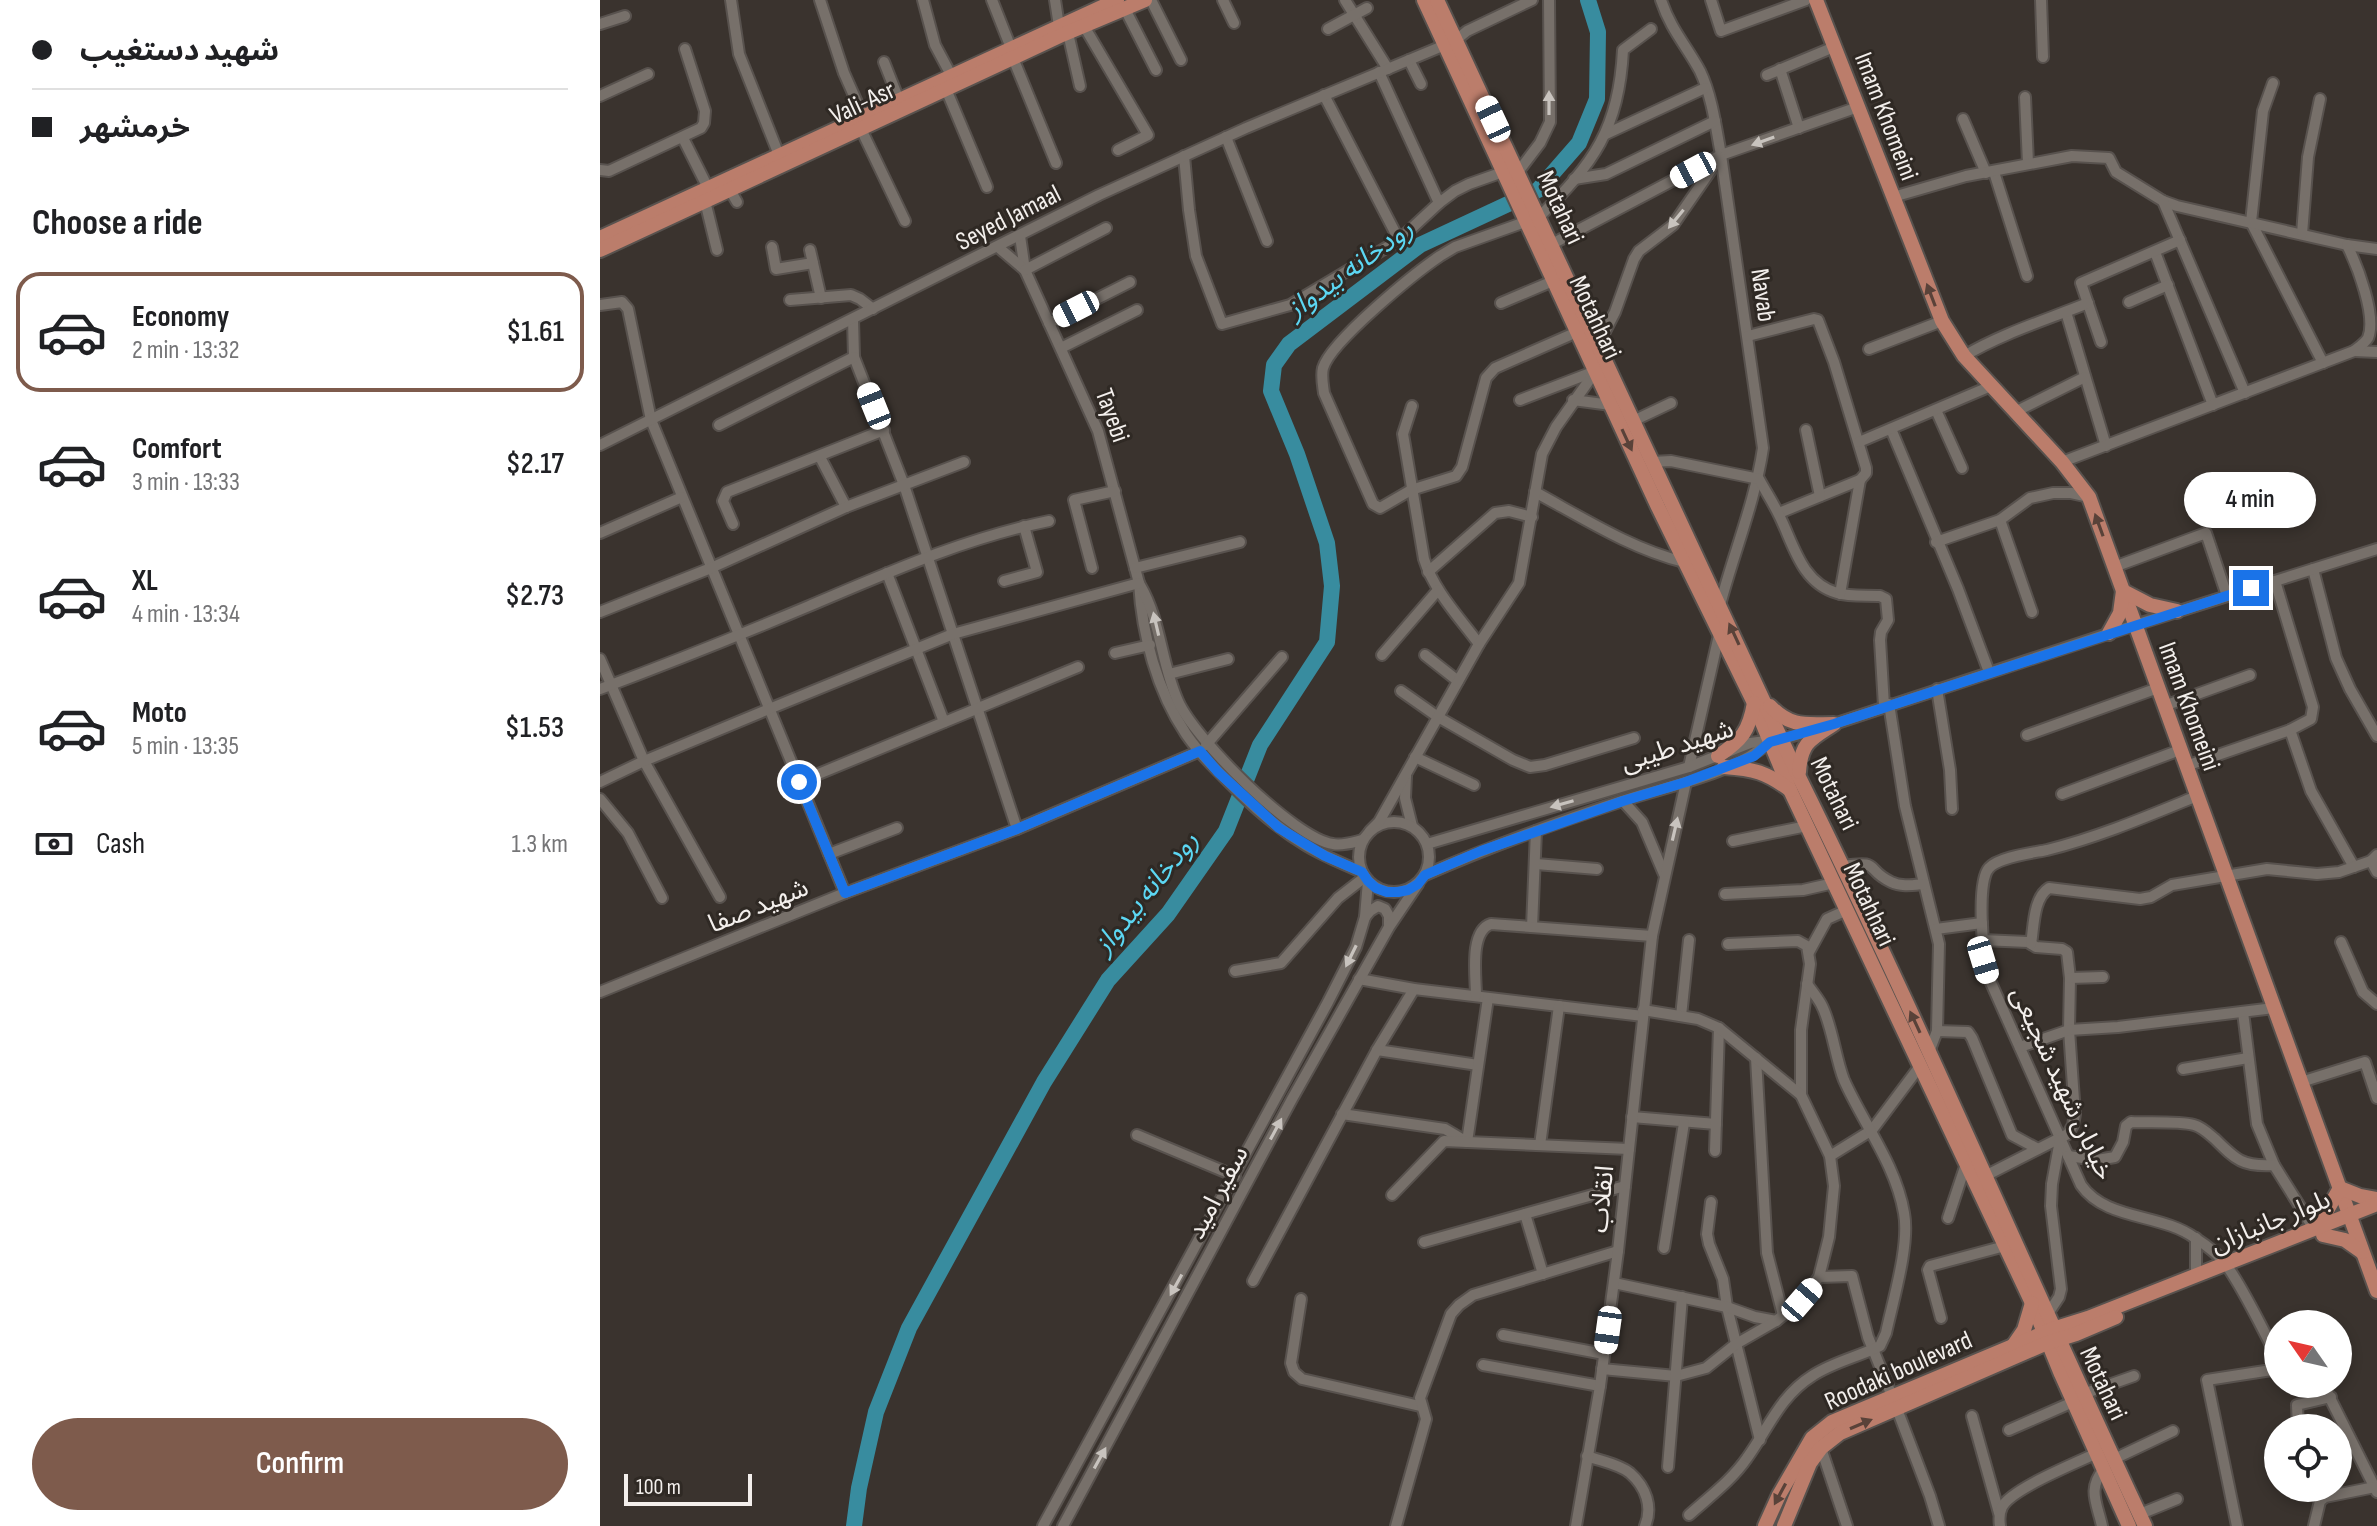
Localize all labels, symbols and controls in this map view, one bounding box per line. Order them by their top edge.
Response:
text: شهید دستغیب [80,33,279,69]
street label: Imam Khomeini [1847,48,1924,185]
street label: Vali-Asr [825,75,901,132]
one-way arrow [1543,90,1555,115]
car [1472,92,1514,146]
text: خرمشهر [80,110,190,146]
one-way arrow [1751,135,1775,147]
car [1666,148,1720,192]
street label: Motahari [1529,166,1590,249]
street label: Seyed Jamaal [951,179,1066,258]
text: Choose a ride [32,202,203,245]
one-way arrow [1668,209,1685,229]
water label: رودخانه بیدواز [1278,212,1420,327]
street label: Navab [1743,267,1782,324]
street label: Motahhari [1562,271,1627,364]
one-way arrow [1924,282,1937,306]
car [1049,287,1103,331]
icon: car [36,296,108,368]
text: Economy [132,299,229,335]
text: $1.61 [506,314,564,350]
text: 2 min · 13:32 [132,335,239,366]
car [854,379,894,433]
street label: Tayebi [1088,385,1135,446]
icon: car [36,428,108,500]
one-way arrow [1620,428,1634,452]
text: Comfort [132,431,222,467]
text: $2.17 [506,446,564,482]
text: 3 min · 13:33 [132,467,240,498]
callout: 4 min [2185,472,2317,528]
text: 4 min [2225,484,2275,515]
one-way arrow [2092,513,2105,537]
icon: car [36,560,108,632]
text: XL [132,563,158,599]
route end [2233,570,2269,606]
text: $2.73 [505,578,564,614]
text: 4 min · 13:34 [132,599,240,630]
one-way arrow [1149,612,1162,637]
one-way arrow [1727,623,1741,646]
street label: Imam Khomeini [2151,638,2226,775]
icon: car [36,692,108,764]
text: Moto [132,695,187,731]
text: $1.53 [505,710,564,746]
street label: شهید طیبی [1617,714,1738,779]
text: 5 min · 13:35 [132,731,239,762]
street label: Motahari [1803,752,1865,835]
route start [781,764,817,800]
one-way arrow [1549,798,1573,811]
one-way arrow [1669,816,1682,841]
icon: cash [32,822,76,866]
water label: رودخانه بیدواز [1085,825,1206,963]
text: Cash [96,826,145,862]
text: 1.3 km [512,829,568,860]
street label: Motahhari [1836,858,1901,951]
street label: شهید صفا [704,872,813,940]
car [1965,934,2001,986]
one-way arrow [1344,945,1358,968]
street label: خیابان شهید شجیعی [2003,982,2120,1185]
one-way arrow [1908,1010,1922,1034]
one-way arrow [1269,1118,1282,1141]
street label: سفیر امید [1181,1141,1256,1244]
street label: انقلاب [1584,1164,1621,1234]
street label: بلوار جانبازان [2206,1184,2335,1260]
one-way arrow [1169,1273,1183,1296]
car [1777,1274,1827,1326]
car [1593,1305,1623,1355]
north arrow [2264,1310,2352,1398]
map controls [2264,1310,2352,1502]
street label: Roodaki boulevard [1820,1325,1977,1418]
street label: Motahari [2072,1342,2133,1425]
button: locate [2264,1414,2352,1502]
button: Confirm [32,1418,568,1510]
one-way arrow [1849,1418,1873,1431]
one-way arrow [1094,1446,1107,1469]
scale bar [624,1470,752,1506]
text: 100 m [636,1474,681,1501]
one-way arrow [1774,1483,1787,1506]

